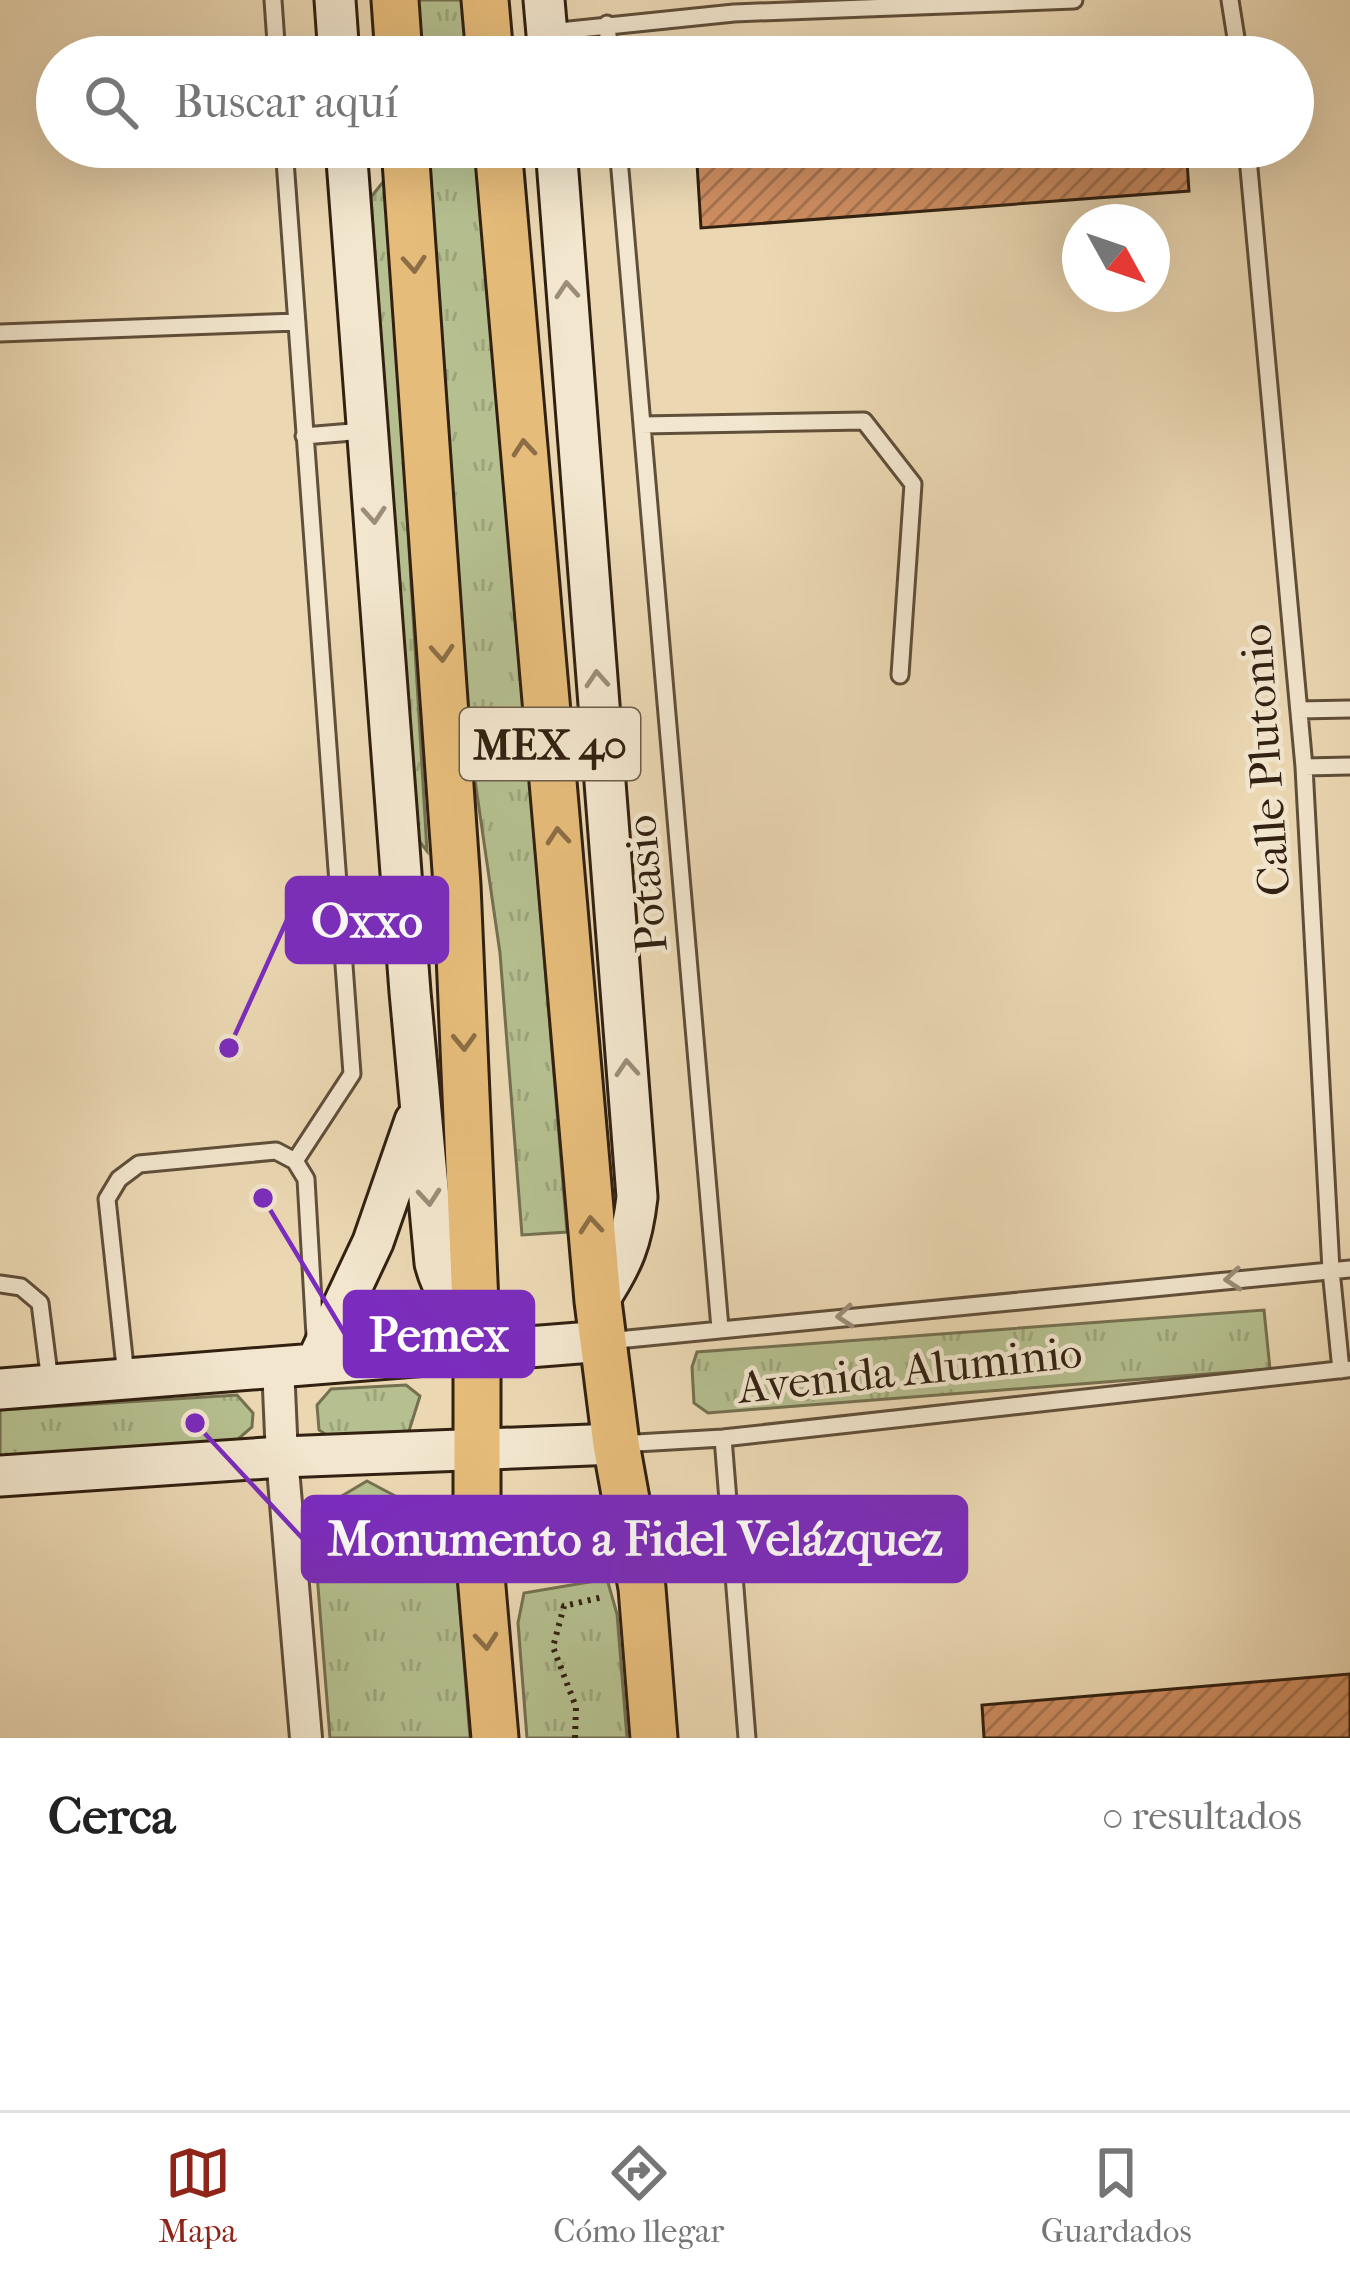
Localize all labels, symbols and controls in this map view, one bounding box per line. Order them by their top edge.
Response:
search box [36,36,1314,168]
icon: search [78,69,144,135]
text: Buscar aquí [174,76,398,129]
north arrow [1062,204,1170,312]
one-way arrow [400,255,426,274]
one-way arrow [555,280,580,299]
one-way arrow [512,438,537,457]
one-way arrow [360,506,386,525]
street label: Calle Plutonio [1230,622,1301,898]
one-way arrow [428,644,454,663]
one-way arrow [585,669,610,688]
road number: MEX 40 [460,708,640,780]
street label: Potasio [614,813,679,955]
one-way arrow [546,827,571,846]
callout: Oxxo [287,878,447,962]
text: Oxxo [311,893,423,949]
one-way arrow [451,1033,477,1052]
one-way arrow [615,1058,641,1077]
one-way arrow [416,1188,441,1207]
one-way arrow [579,1215,605,1234]
one-way arrow [1224,1266,1243,1291]
callout: Pemex [345,1292,533,1376]
one-way arrow [835,1303,854,1328]
text: Pemex [369,1307,510,1363]
street label: Avenida Aluminio [734,1326,1085,1415]
callout: Monumento a Fidel Velázquez [303,1497,966,1581]
text: Monumento a Fidel Velázquez [327,1511,943,1567]
one-way arrow [473,1632,499,1651]
text: Cerca [48,1786,175,1846]
text: 0 resultados [1102,1793,1302,1839]
tab: Mapa [158,2140,237,2251]
tab: Cómo llegar [553,2140,724,2251]
tab: Guardados [1041,2140,1192,2251]

